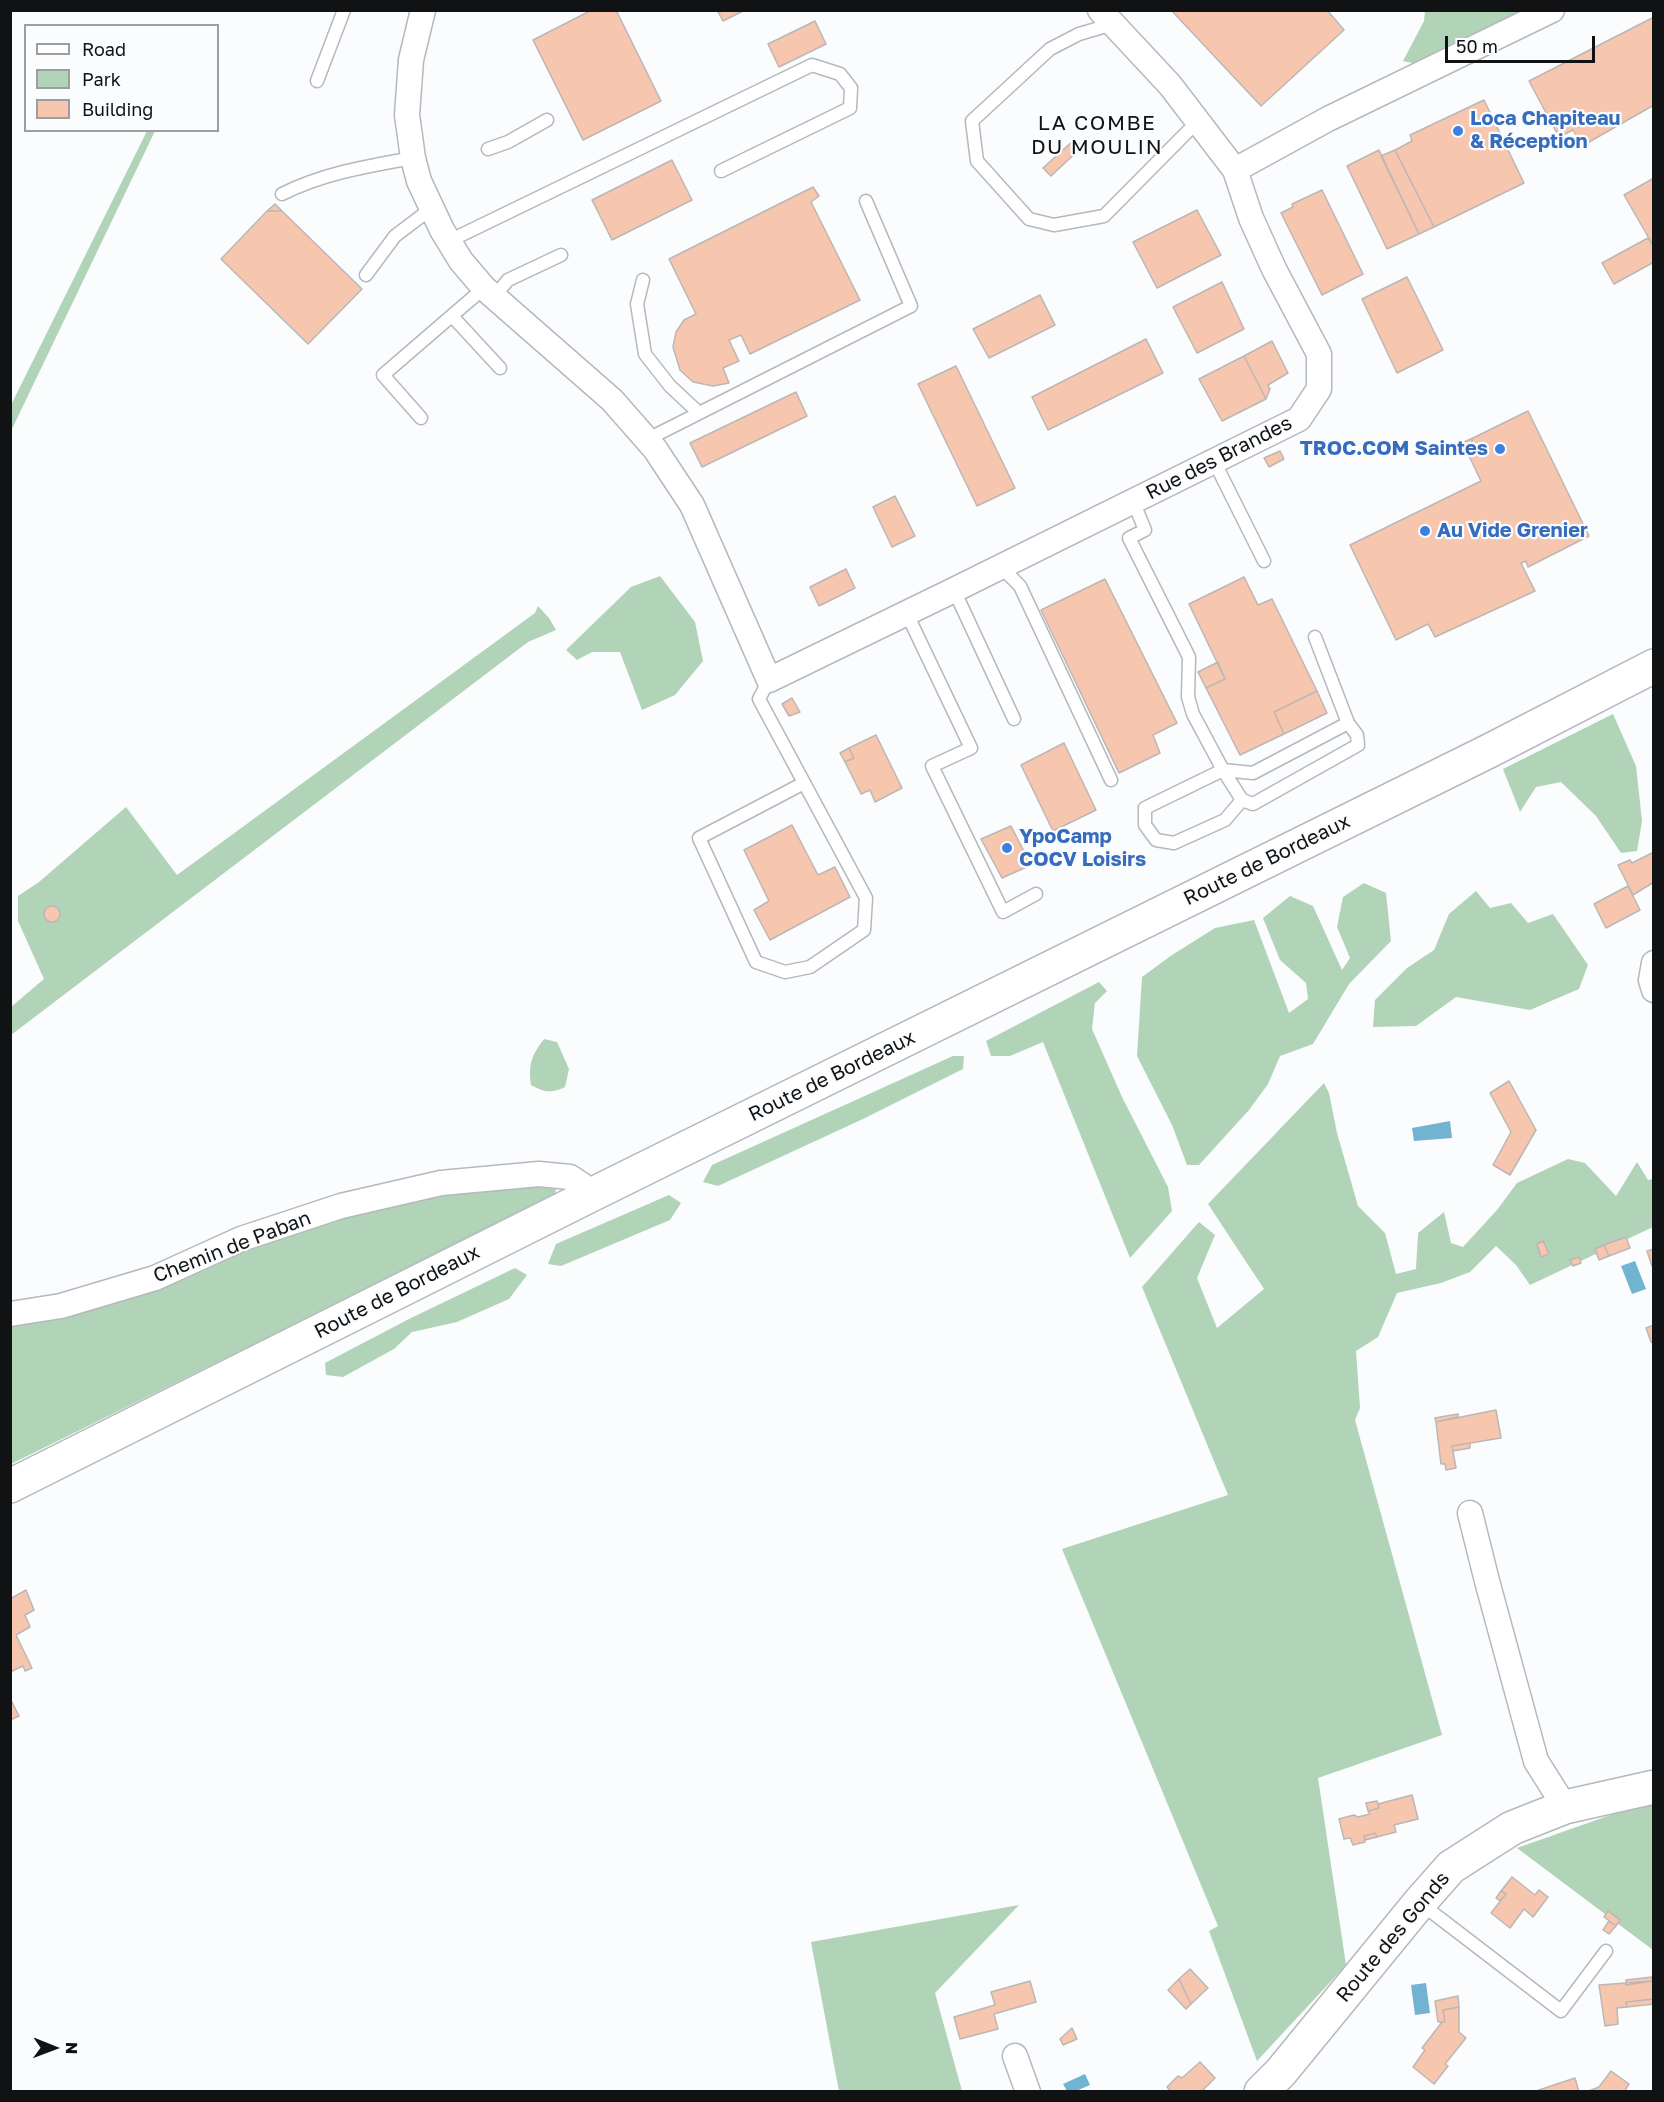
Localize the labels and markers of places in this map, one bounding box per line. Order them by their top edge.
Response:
place label: Loca Chapiteau & Réception [1470,107,1620,154]
marker: Loca Chapiteau & Réception [1451,124,1465,138]
place label: TROC.COM Saintes [1300,437,1488,461]
marker: TROC.COM Saintes [1493,442,1507,456]
place label: Au Vide Grenier [1437,519,1588,543]
marker: Au Vide Grenier [1418,524,1432,538]
place label: YpoCamp COCV Loisirs [1019,825,1146,872]
marker: YpoCamp COCV Loisirs [1000,841,1014,855]

